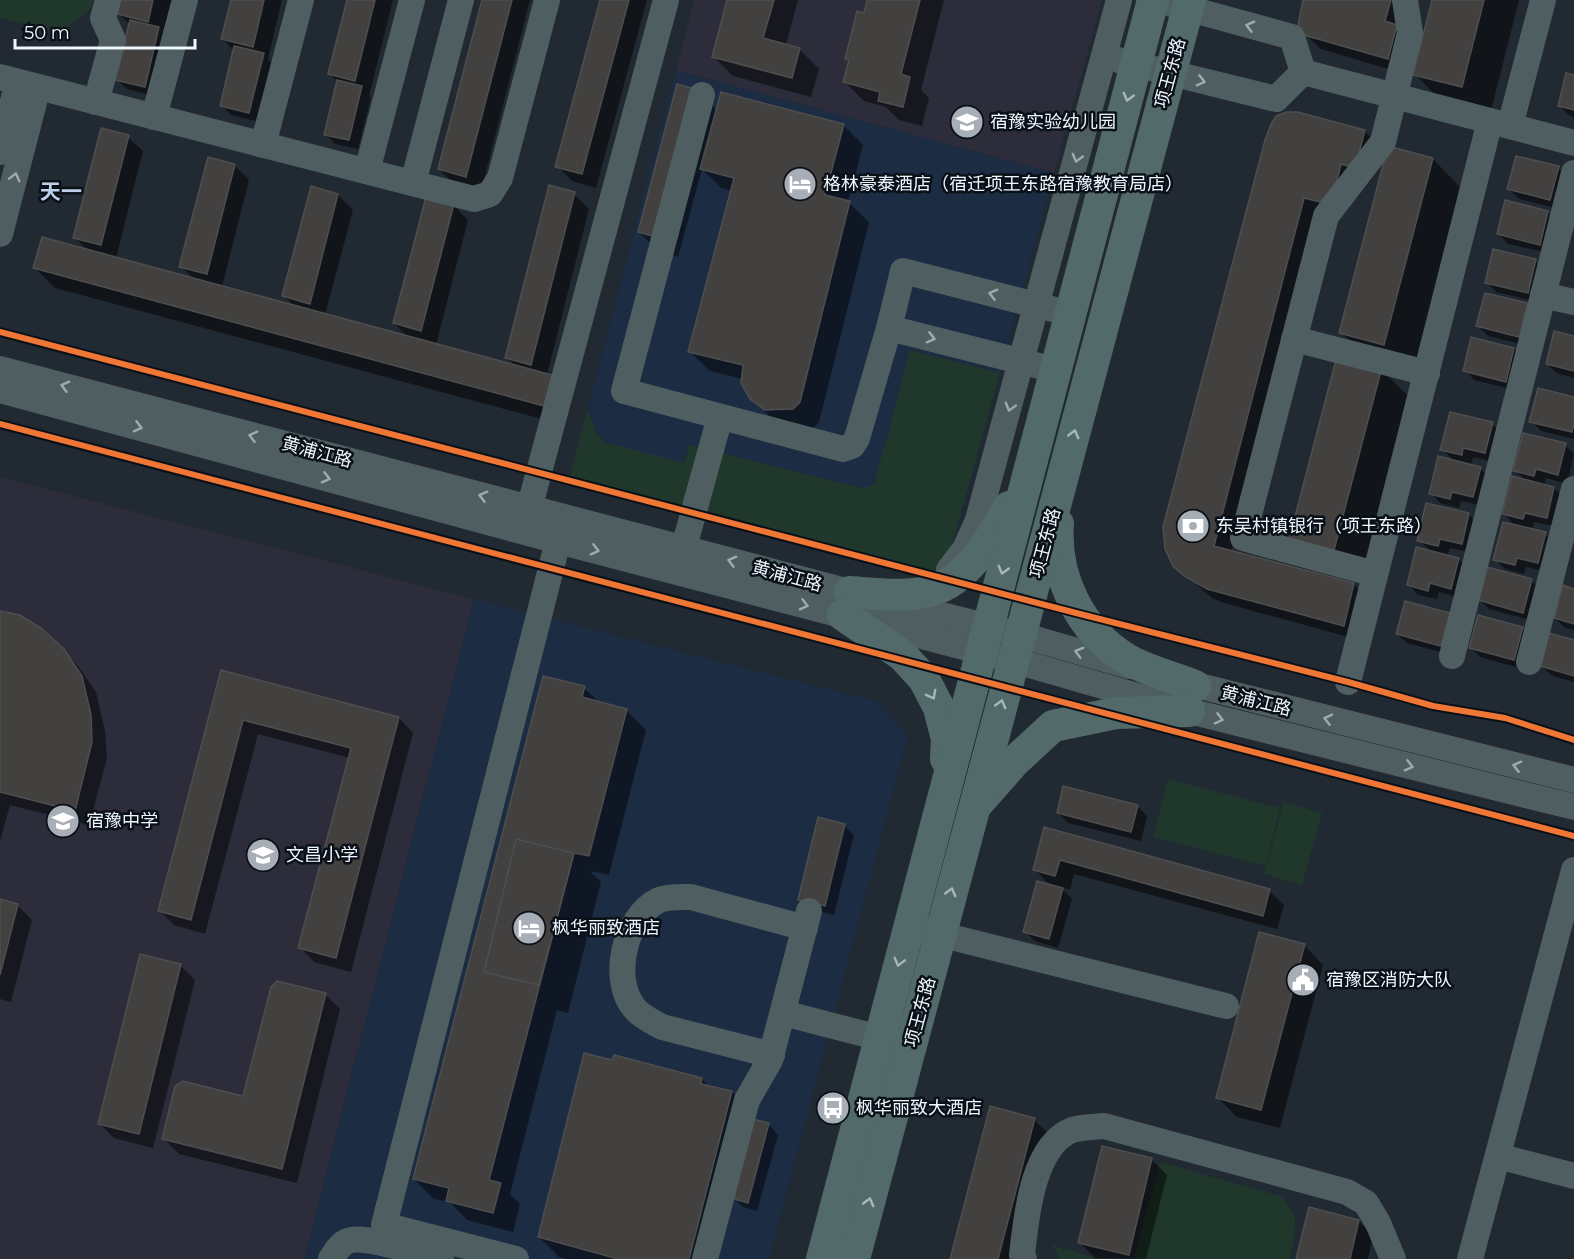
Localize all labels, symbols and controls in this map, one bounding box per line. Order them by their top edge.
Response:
scale bar [15,12,195,50]
one-way arrow [1245,21,1256,33]
text: 50 m [24,22,70,44]
street label: 项王东路 [1150,35,1190,111]
one-way arrow [1196,73,1206,86]
one-way arrow [1123,91,1135,102]
school or university icon: 宿豫实验幼儿园 [949,104,985,140]
place label: 宿豫实验幼儿园 [990,111,1116,133]
one-way arrow [1071,153,1084,163]
hotel icon: 格林豪泰酒店（宿迁项王东路宿豫教育局店） [782,166,818,202]
one-way arrow [7,172,20,182]
place label: 格林豪泰酒店（宿迁项王东路宿豫教育局店） [823,173,1183,195]
district label: 天一 [40,179,82,204]
one-way arrow [988,289,998,302]
one-way arrow [926,331,936,344]
one-way arrow [60,381,71,393]
one-way arrow [1004,402,1017,412]
one-way arrow [132,420,142,433]
one-way arrow [1067,429,1080,439]
one-way arrow [249,430,259,443]
street label: 黄浦江路 [279,432,355,472]
one-way arrow [321,471,331,484]
one-way arrow [478,491,488,503]
street label: 项王东路 [1025,505,1065,581]
bank icon: 东吴村镇银行（项王东路） [1175,508,1211,544]
place label: 东吴村镇银行（项王东路） [1216,515,1432,537]
one-way arrow [590,543,600,556]
one-way arrow [727,556,737,569]
street label: 黄浦江路 [749,556,825,596]
one-way arrow [997,565,1010,575]
one-way arrow [799,597,809,610]
one-way arrow [1074,647,1085,659]
street label: 黄浦江路 [1218,682,1294,720]
one-way arrow [925,689,936,699]
one-way arrow [994,699,1007,709]
one-way arrow [1214,711,1224,724]
one-way arrow [1323,713,1333,726]
one-way arrow [1403,758,1413,771]
one-way arrow [1512,761,1522,774]
school or university icon: 宿豫中学 [45,803,81,839]
place label: 宿豫中学 [86,810,158,832]
school or university icon: 文昌小学 [245,837,281,873]
place label: 文昌小学 [286,844,358,866]
one-way arrow [944,887,957,897]
hotel icon: 枫华丽致酒店 [511,910,547,946]
place label: 枫华丽致酒店 [552,917,660,939]
one-way arrow [894,956,907,966]
public building icon: 宿豫区消防大队 [1285,962,1321,998]
place label: 宿豫区消防大队 [1326,969,1452,991]
street label: 项王东路 [900,974,940,1050]
bus stop icon: 枫华丽致大酒店 [815,1090,851,1126]
place label: 枫华丽致大酒店 [856,1097,982,1119]
one-way arrow [862,1198,875,1208]

